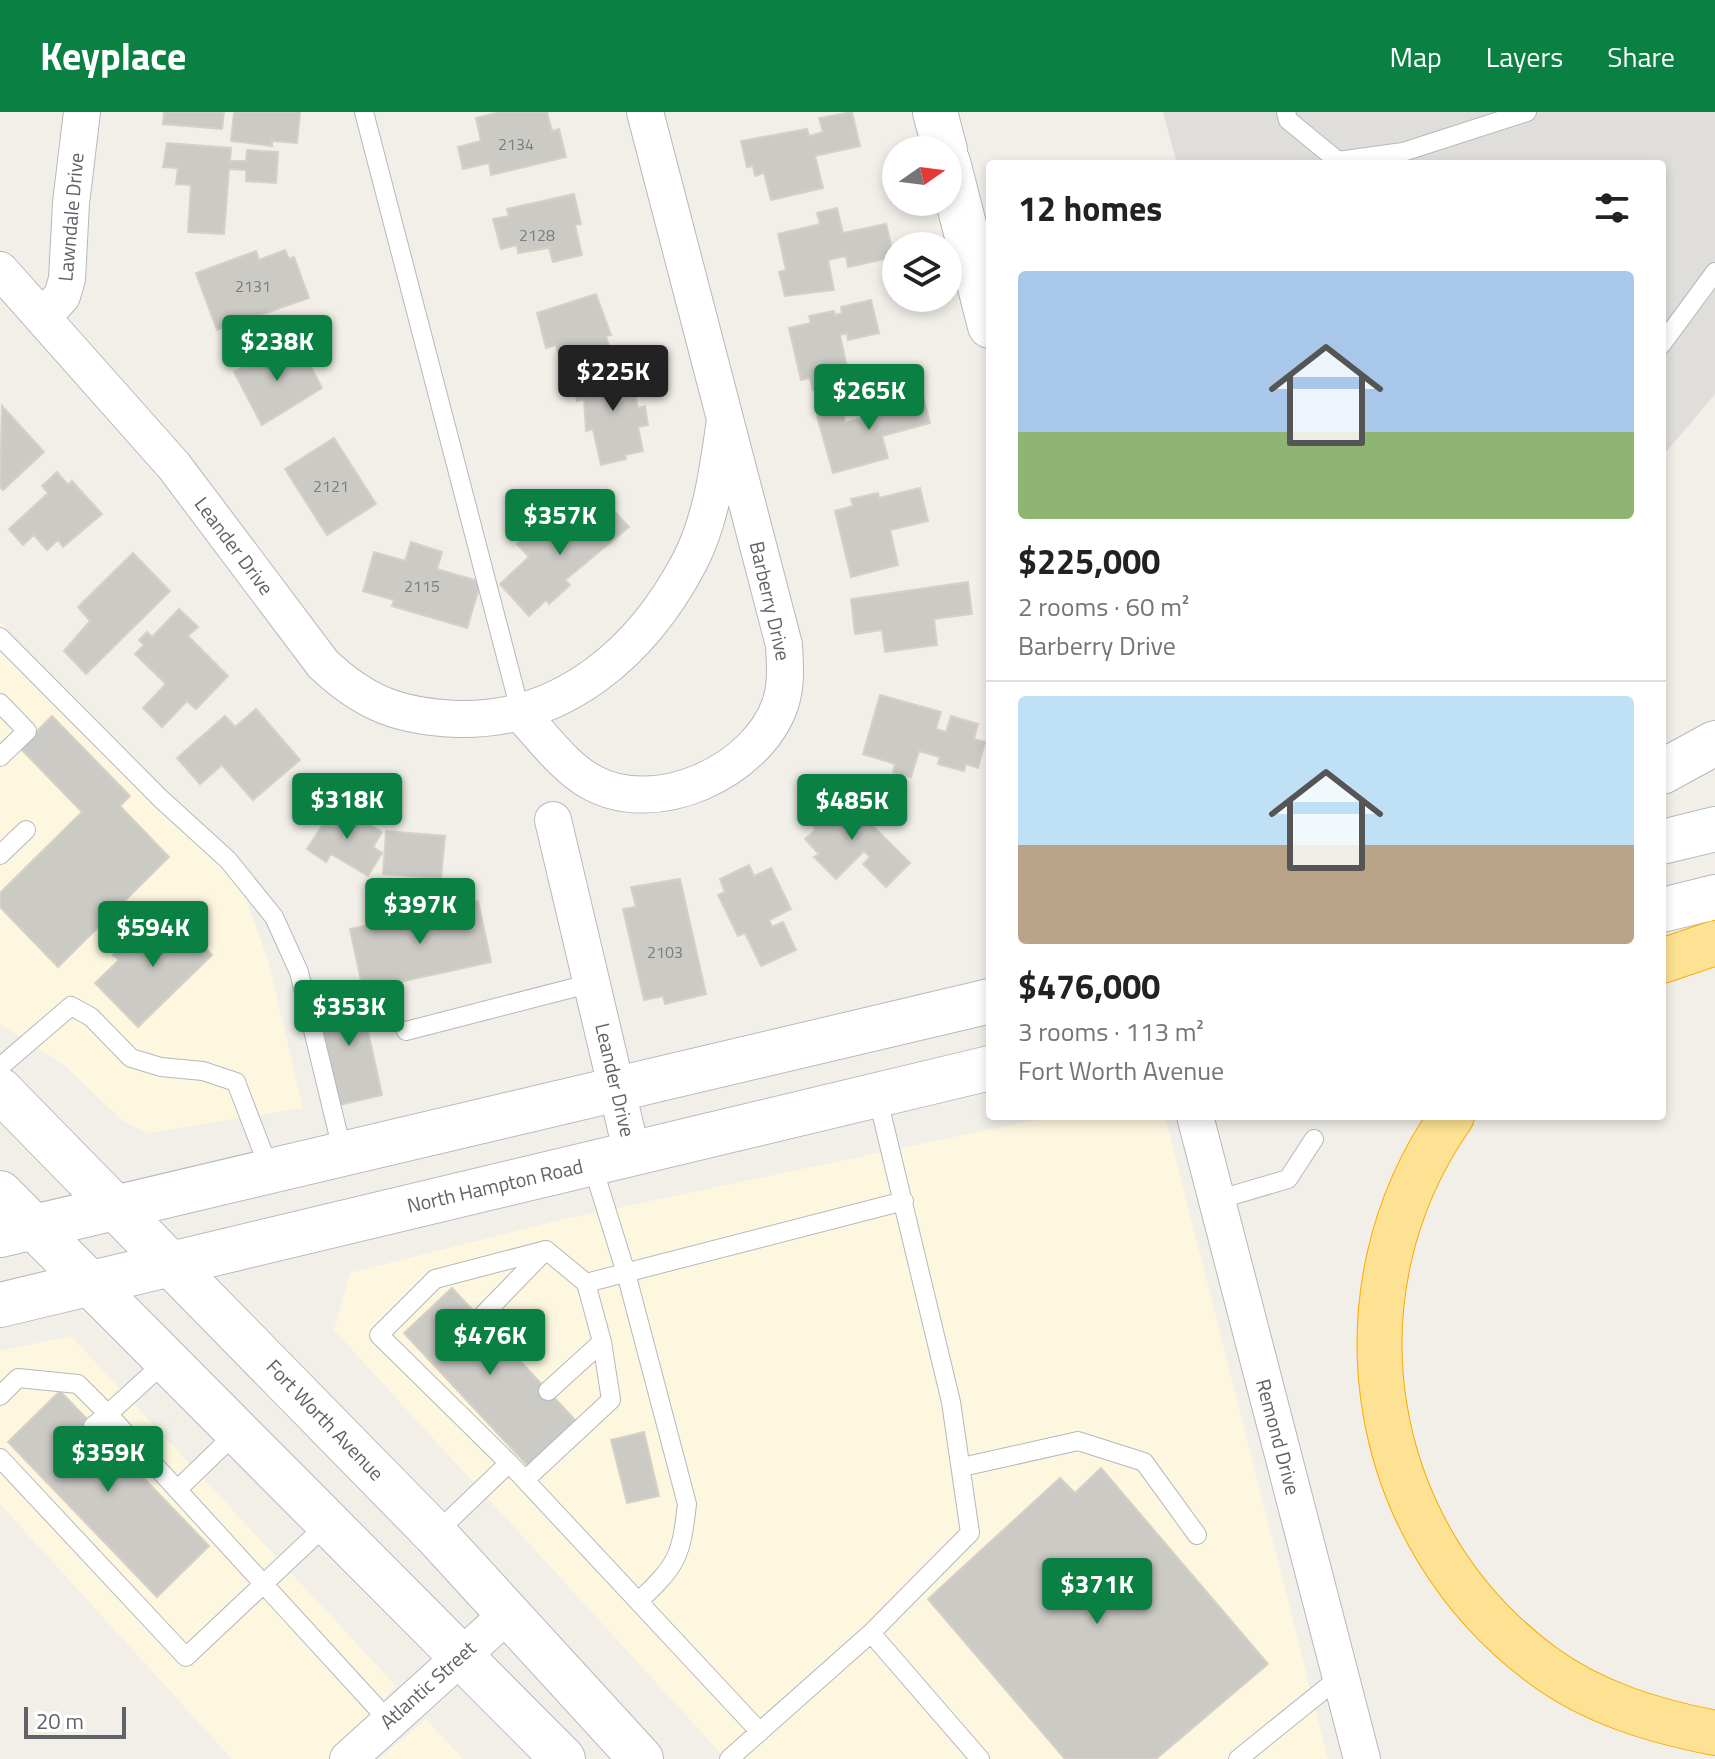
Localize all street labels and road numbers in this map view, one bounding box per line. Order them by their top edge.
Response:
street label: Lawndale Drive [49,151,92,283]
street label: Leander Drive [187,490,282,601]
street label: Barberry Drive [742,538,799,664]
street label: Leander Drive [587,1020,644,1140]
street label: North Hampton Road [404,1150,586,1221]
street label: Fort Worth Avenue [259,1352,392,1487]
street label: Remond Drive [1248,1375,1309,1498]
street label: Atlantic Street [373,1633,483,1736]

